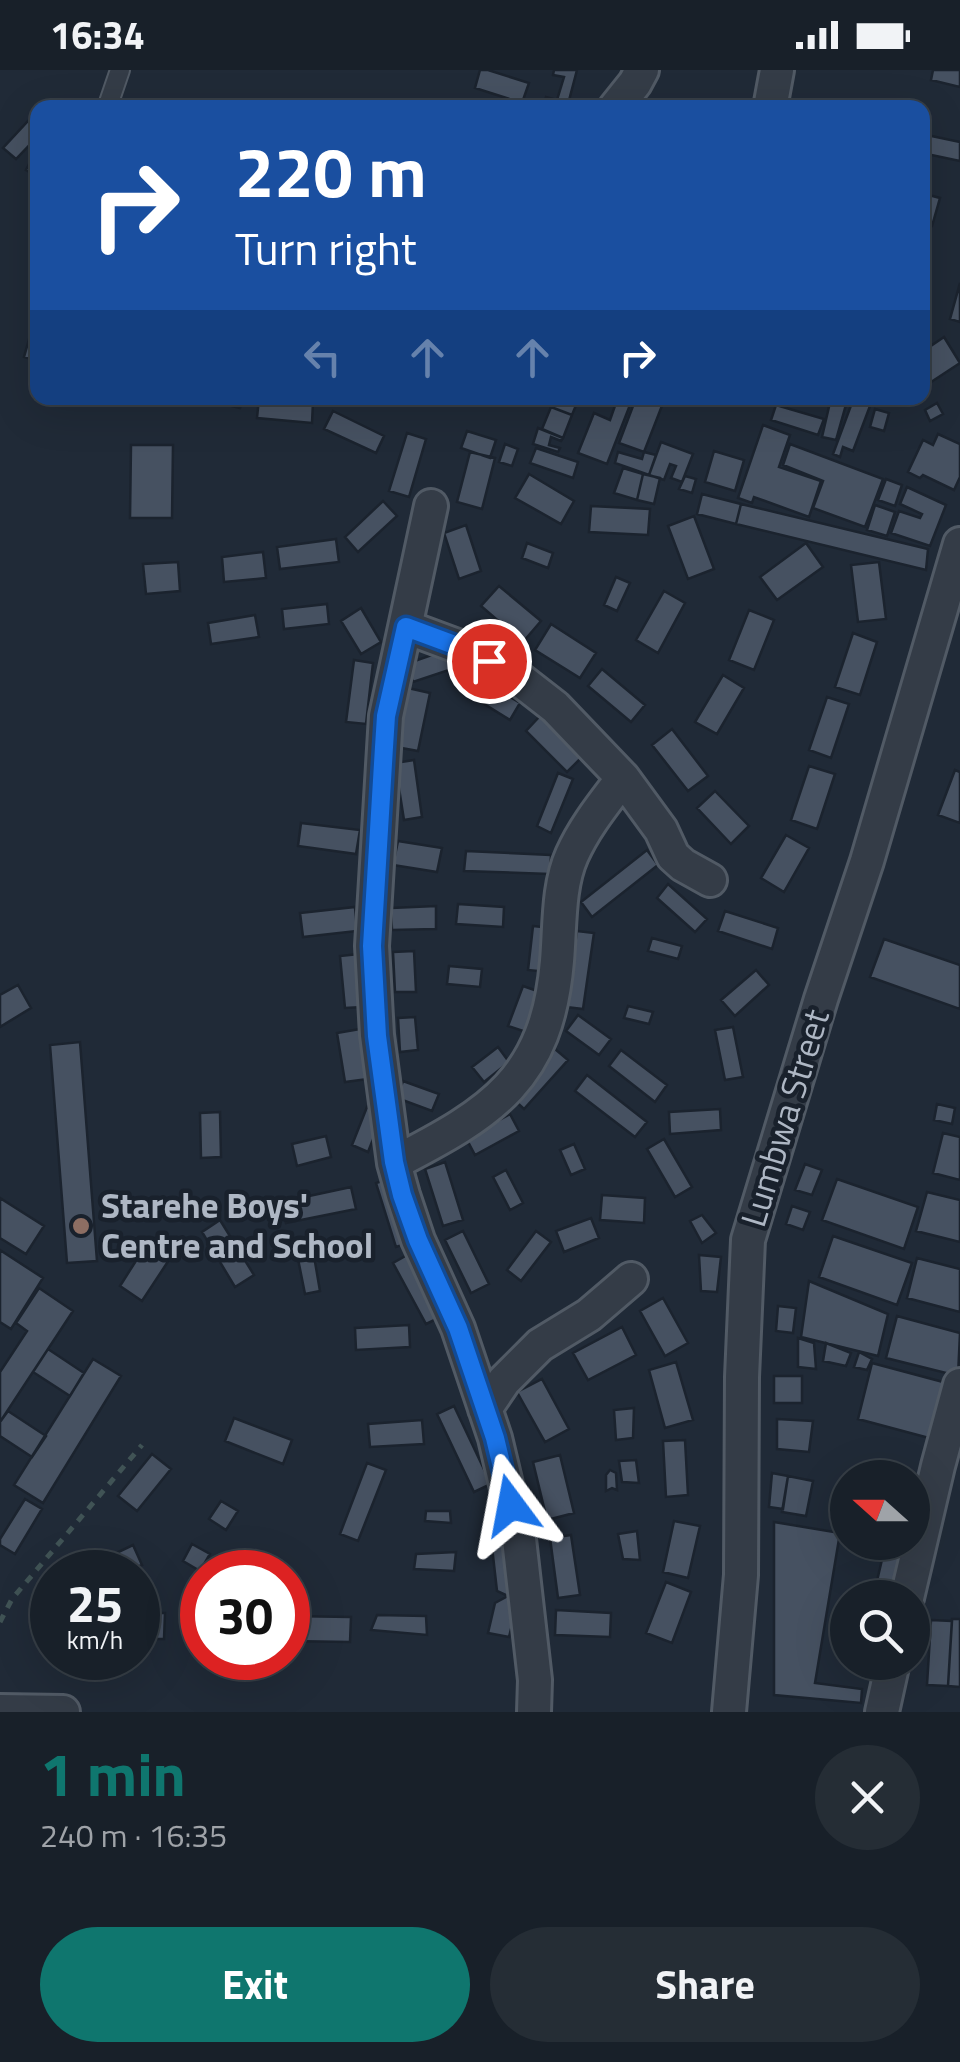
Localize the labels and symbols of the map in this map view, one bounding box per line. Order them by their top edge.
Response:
pin [447,619,532,704]
street label: Lumbwa Street [725,1002,843,1233]
place label: Starehe Boys' Centre and School [101,1178,373,1272]
marker: Starehe Boys' Centre and School [70,1215,92,1237]
position arrow [459,1453,563,1557]
north arrow [830,1460,930,1560]
speed limit sign: 30 [180,1550,310,1680]

